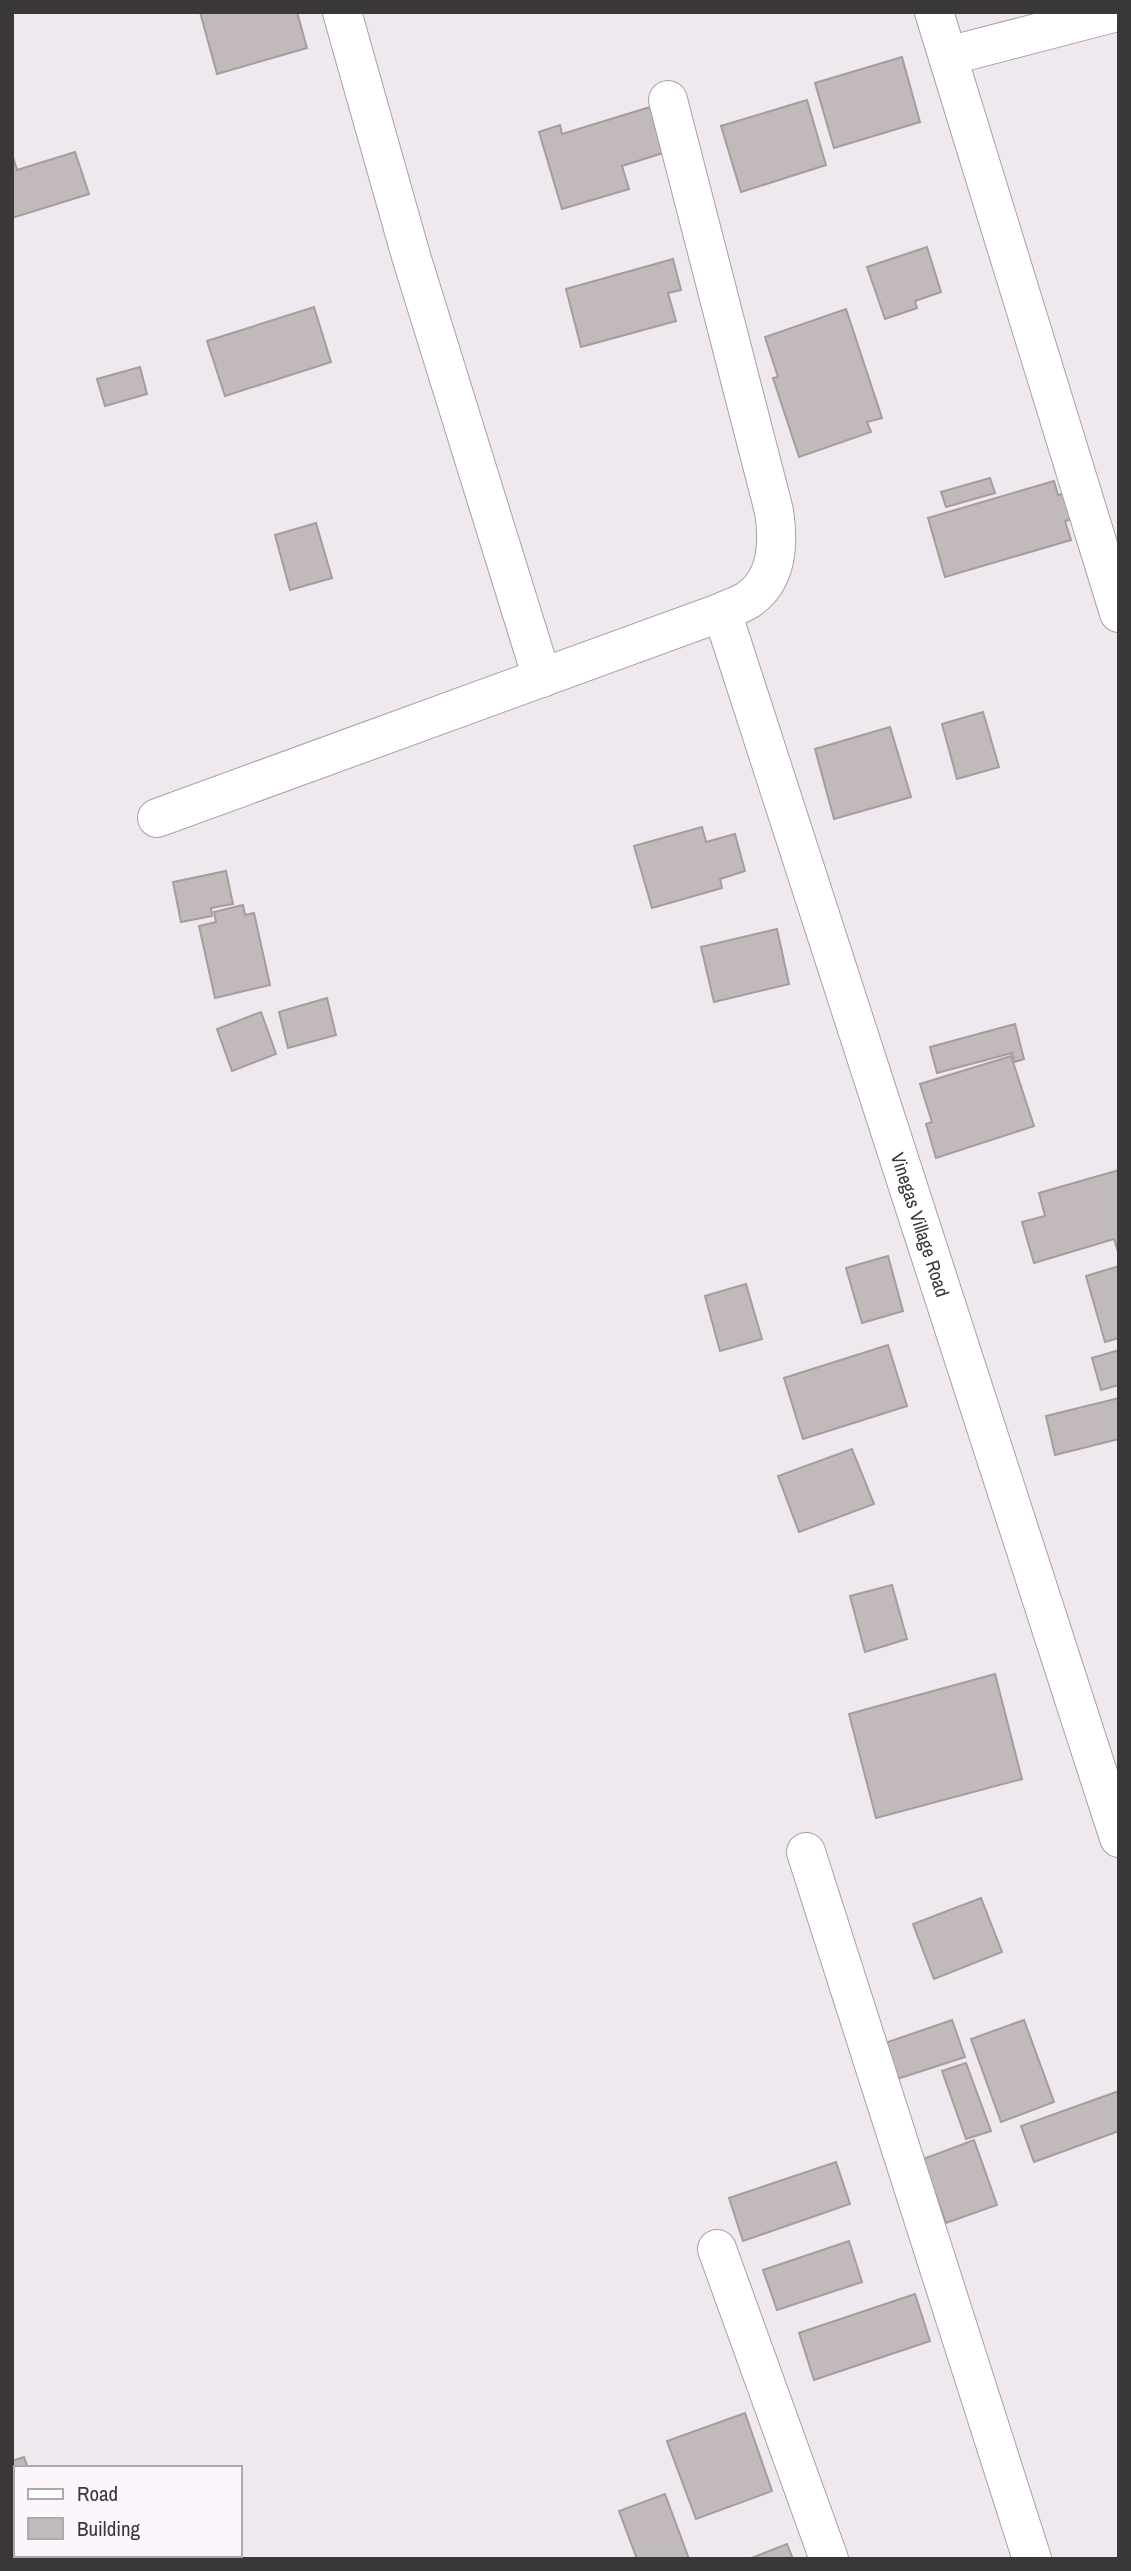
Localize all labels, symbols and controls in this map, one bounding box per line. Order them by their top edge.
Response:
street label: Vinegas Village Road [885,1149,956,1300]
legend [14,2466,242,2557]
text: Road [77,2479,118,2508]
text: Building [77,2514,141,2543]

